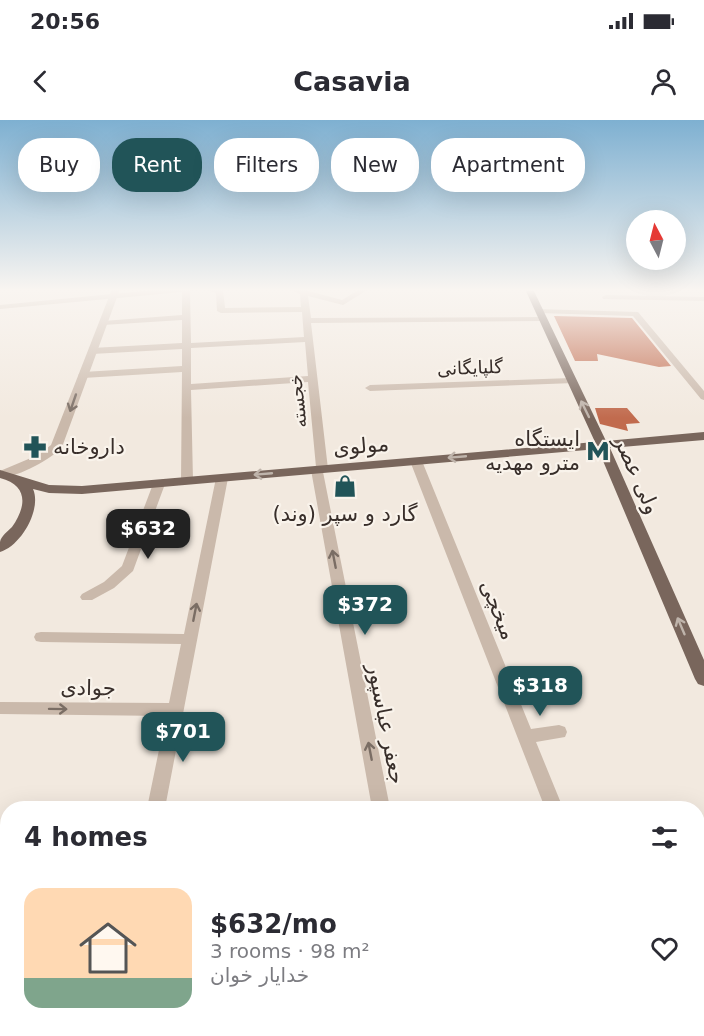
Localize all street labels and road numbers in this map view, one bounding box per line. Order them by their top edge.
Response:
street label: گلپایگانی [437,356,504,380]
street label: خجسته [284,373,311,429]
street label: ولی عصر [609,431,665,518]
street label: مولوی [332,432,390,460]
street label: میخچی [475,577,521,643]
street label: جعفر عباسپور [362,661,409,786]
street label: جوادی [60,676,116,700]

